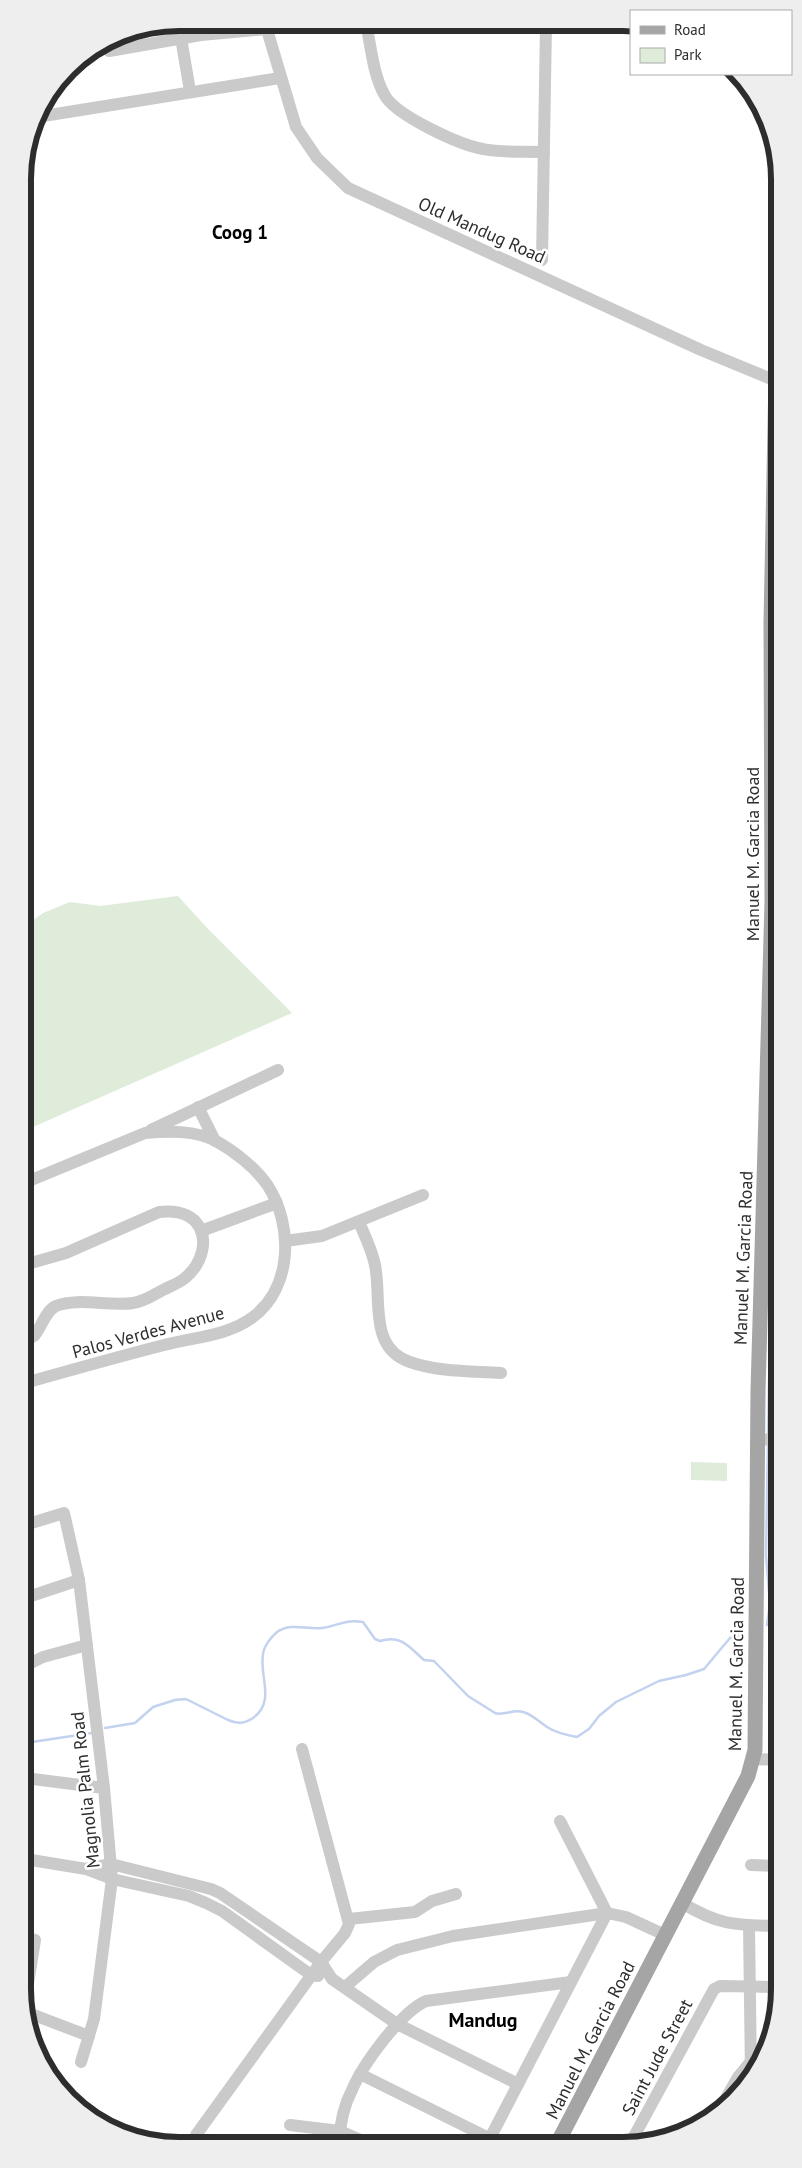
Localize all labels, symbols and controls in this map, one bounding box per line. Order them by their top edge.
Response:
legend [630,10,792,75]
text: Road [674,20,706,39]
text: Park [674,45,702,64]
street label: Old Mandug Road [415,192,549,268]
district label: Coog 1 [212,220,268,244]
street label: Manuel M. Garcia Road [741,767,764,941]
street label: Manuel M. Garcia Road [728,1171,758,1345]
street label: Palos Verdes Avenue [69,1301,227,1363]
street label: Manuel M. Garcia Road [723,1577,749,1751]
street label: Magnolia Palm Road [65,1711,105,1869]
street label: Manuel M. Garcia Road [540,1957,640,2123]
street label: Saint Jude Street [617,1995,697,2119]
district label: Mandug [448,2007,518,2033]

